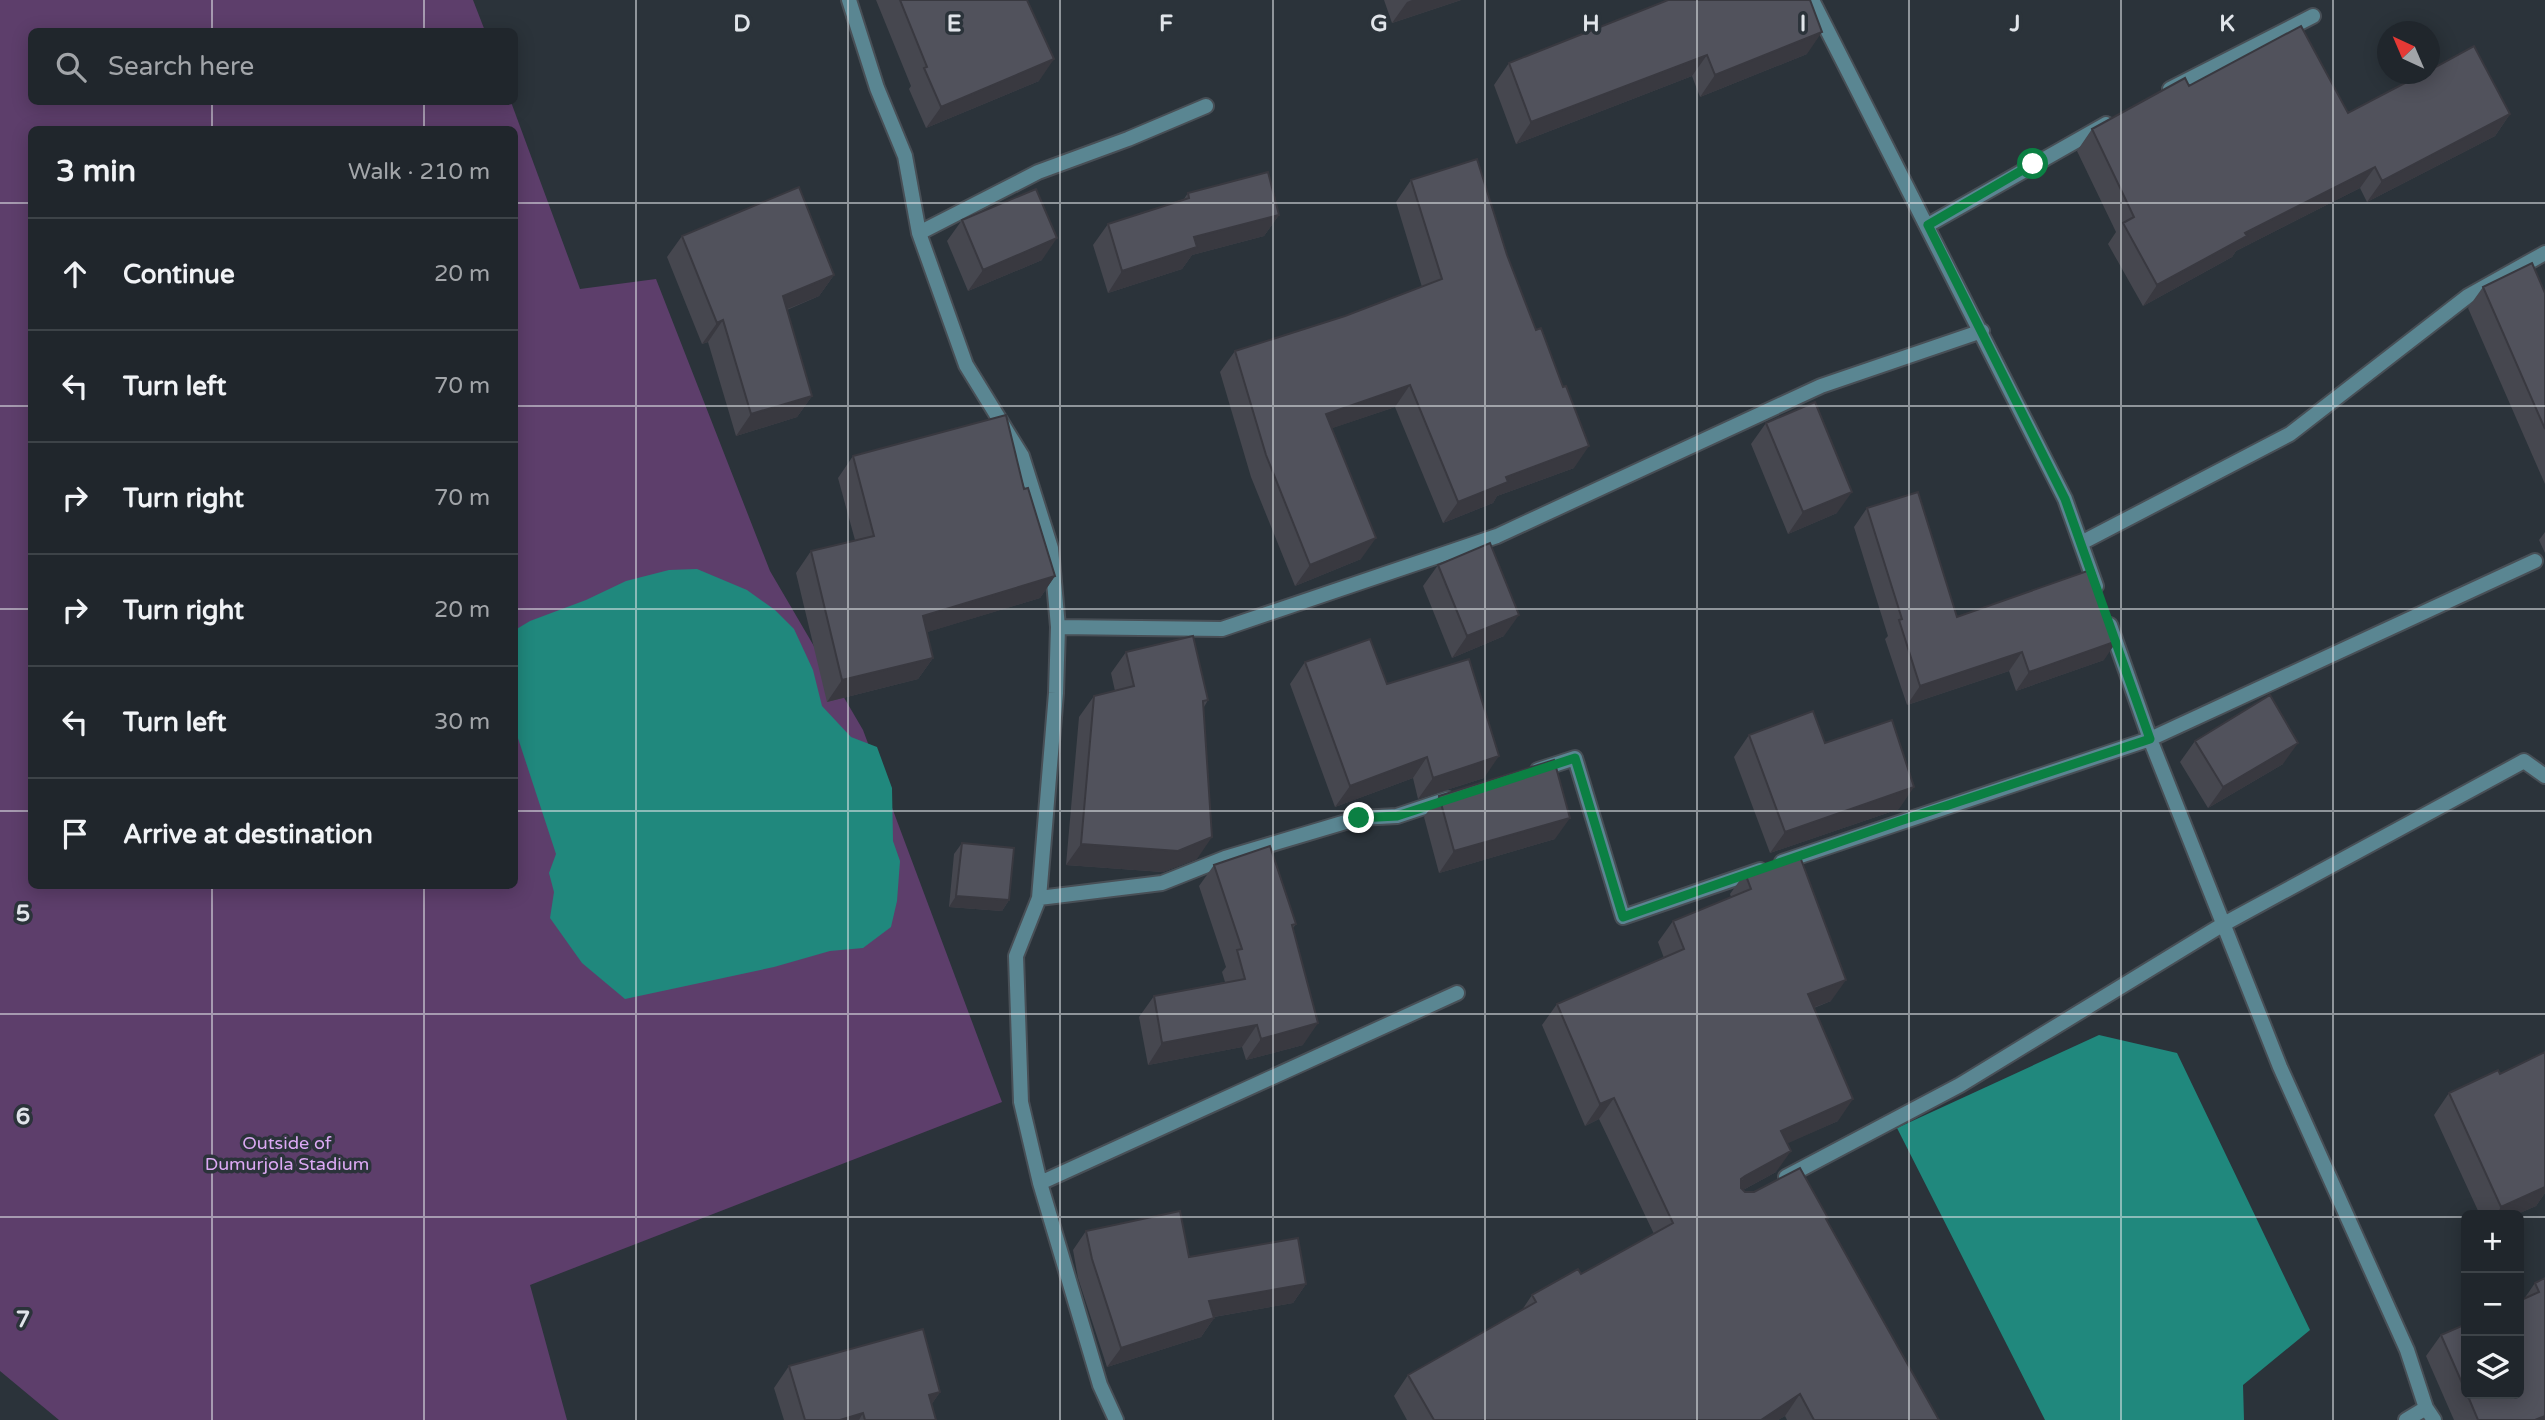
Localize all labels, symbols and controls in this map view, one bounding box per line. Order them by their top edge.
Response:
text: D [733,10,751,38]
text: E [947,10,961,38]
text: F [1159,10,1173,38]
text: G [1370,10,1388,38]
text: H [1582,10,1600,38]
text: I [1800,10,1806,38]
text: J [2009,10,2020,38]
text: K [2219,10,2235,38]
north arrow [2377,21,2440,84]
search box [28,28,518,105]
icon: search [52,48,90,86]
text: Search here [108,51,254,82]
route start [2017,148,2048,179]
text: 3 min [56,153,136,190]
text: Walk · 210 m [348,158,490,186]
icon: ahead [56,255,94,293]
text: Continue [123,259,235,290]
text: 20 m [434,260,490,288]
icon: left [56,367,94,405]
text: Turn left [123,371,226,402]
text: 70 m [434,372,490,400]
icon: right [56,479,94,517]
text: Turn right [123,483,244,514]
text: 70 m [434,484,490,512]
icon: right [56,591,94,629]
text: Turn right [123,595,244,626]
text: 20 m [434,596,490,624]
icon: left [56,703,94,741]
text: Turn left [123,707,226,738]
text: 30 m [434,708,490,736]
route end [1343,802,1374,833]
icon: arrive [56,815,94,853]
text: Arrive at destination [123,819,373,850]
text: 5 [16,900,30,928]
text: 6 [16,1103,30,1131]
park label: Outside of Dumurjola Stadium [205,1132,369,1175]
map controls [2461,1210,2524,1399]
button: + [2461,1210,2524,1273]
button: − [2461,1273,2524,1336]
text: 7 [16,1306,30,1334]
button: layers [2461,1336,2524,1399]

